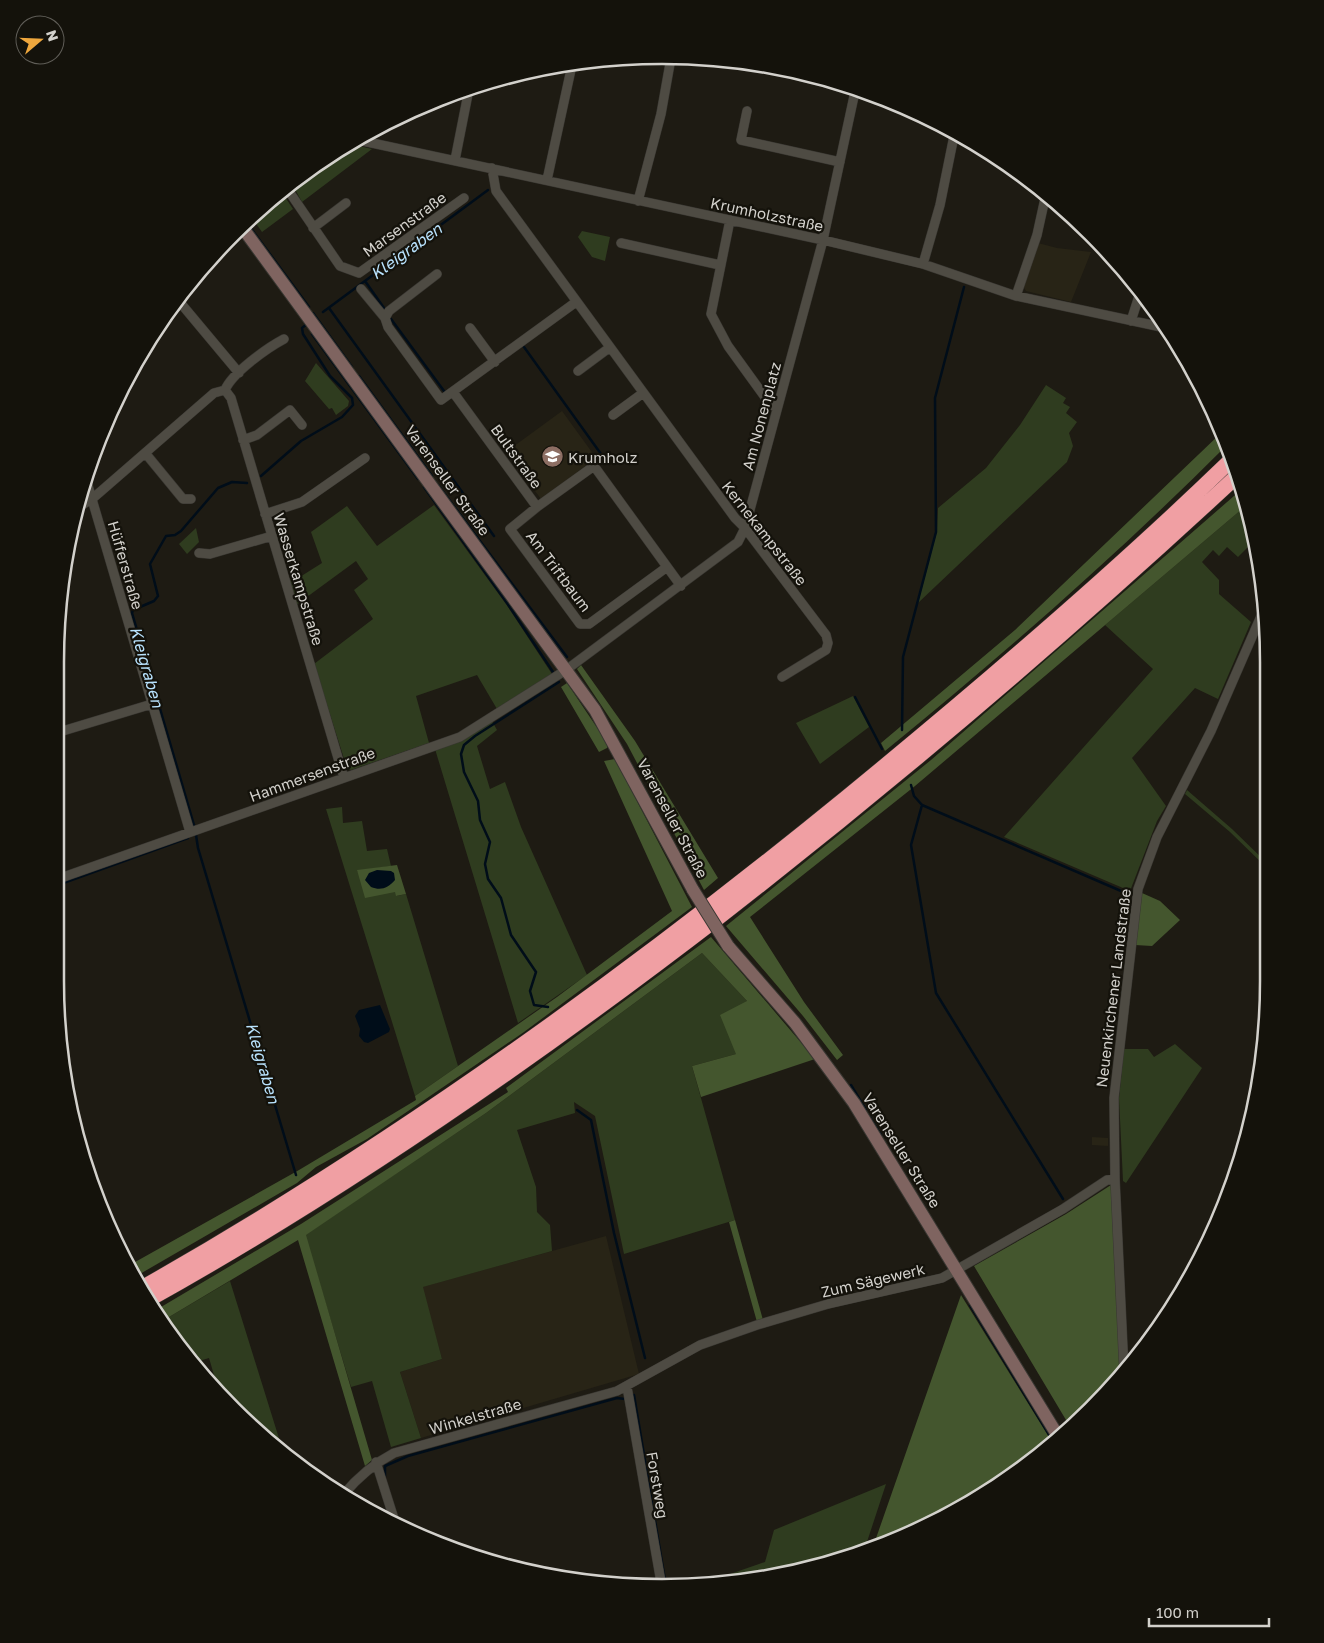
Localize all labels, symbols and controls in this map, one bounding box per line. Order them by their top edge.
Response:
north arrow [15,15,65,65]
text: N [43,28,63,43]
street label: Marsenstraße [359,188,449,260]
street label: Krumholzstraße [709,193,825,235]
water label: Kleigraben [366,218,447,284]
street label: Am Nonenplatz [738,360,784,472]
street label: Bultstraße [488,420,547,492]
street label: Varenseller Straße [402,421,494,539]
school or university icon: Krumholz [540,445,564,469]
place label: Krumholz [568,448,638,466]
street label: Kernekampstraße [719,477,811,589]
street label: Wasserkampstraße [270,511,328,648]
street label: Hüfferstraße [105,519,147,612]
street label: Am Triftbaum [523,527,595,615]
water label: Kleigraben [126,624,168,711]
street label: Hammersenstraße [247,743,378,805]
street label: Varenseller Straße [634,755,712,881]
street label: Neuenkirchener Landstraße [1092,887,1134,1088]
water label: Kleigraben [242,1020,284,1107]
street label: Varenseller Straße [859,1089,945,1211]
street label: Zum Sägewerk [819,1259,927,1301]
street label: Winkelstraße [427,1394,523,1438]
street label: Forstweg [643,1450,673,1520]
scale bar [1149,1596,1269,1628]
text: 100 m [1156,1603,1199,1621]

